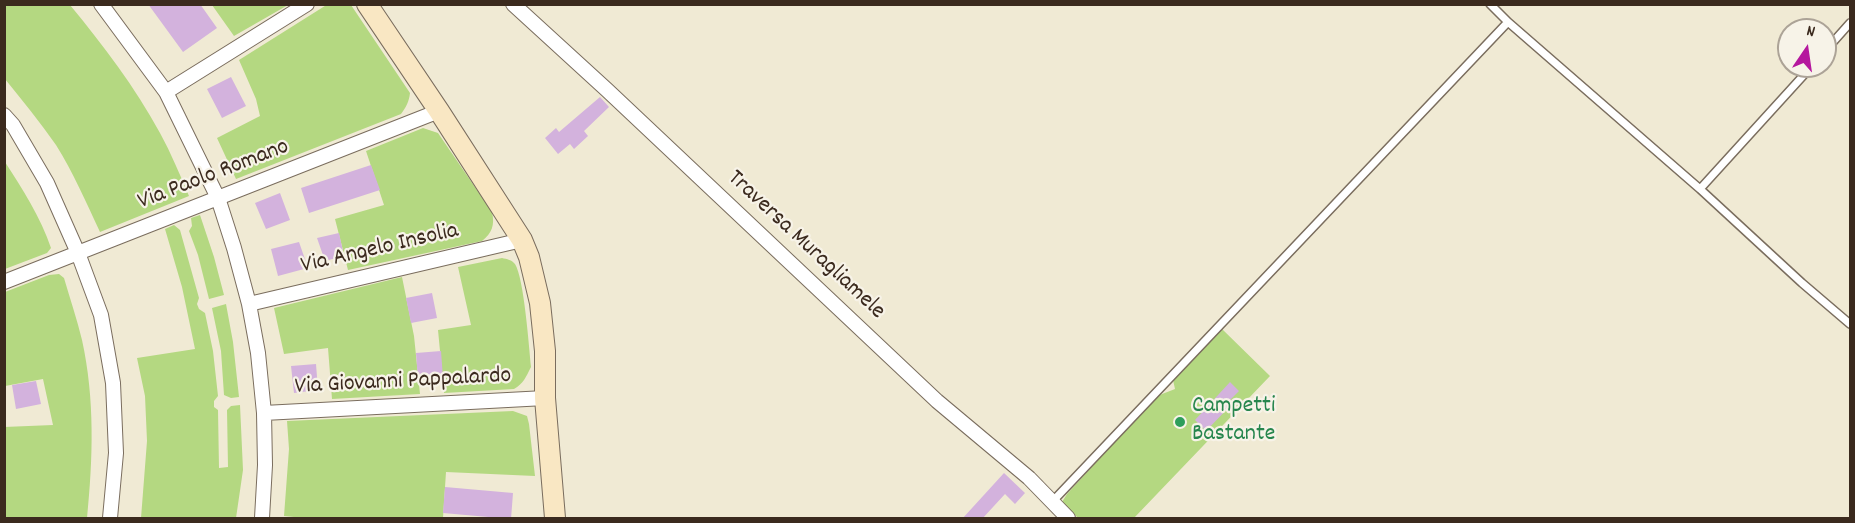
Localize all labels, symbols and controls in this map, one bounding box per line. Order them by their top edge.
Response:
north arrow [1777,18,1837,78]
text: N [1804,20,1817,44]
street label: Via Paolo Romano [134,134,294,218]
street label: Traversa Muragliamele [720,165,890,327]
street label: Via Angelo Insolia [299,218,461,282]
street label: Via Giovanni Pappalardo [294,363,512,403]
place label: Campetti Bastante [1192,394,1275,450]
marker: Campetti Bastante [1173,415,1187,429]

